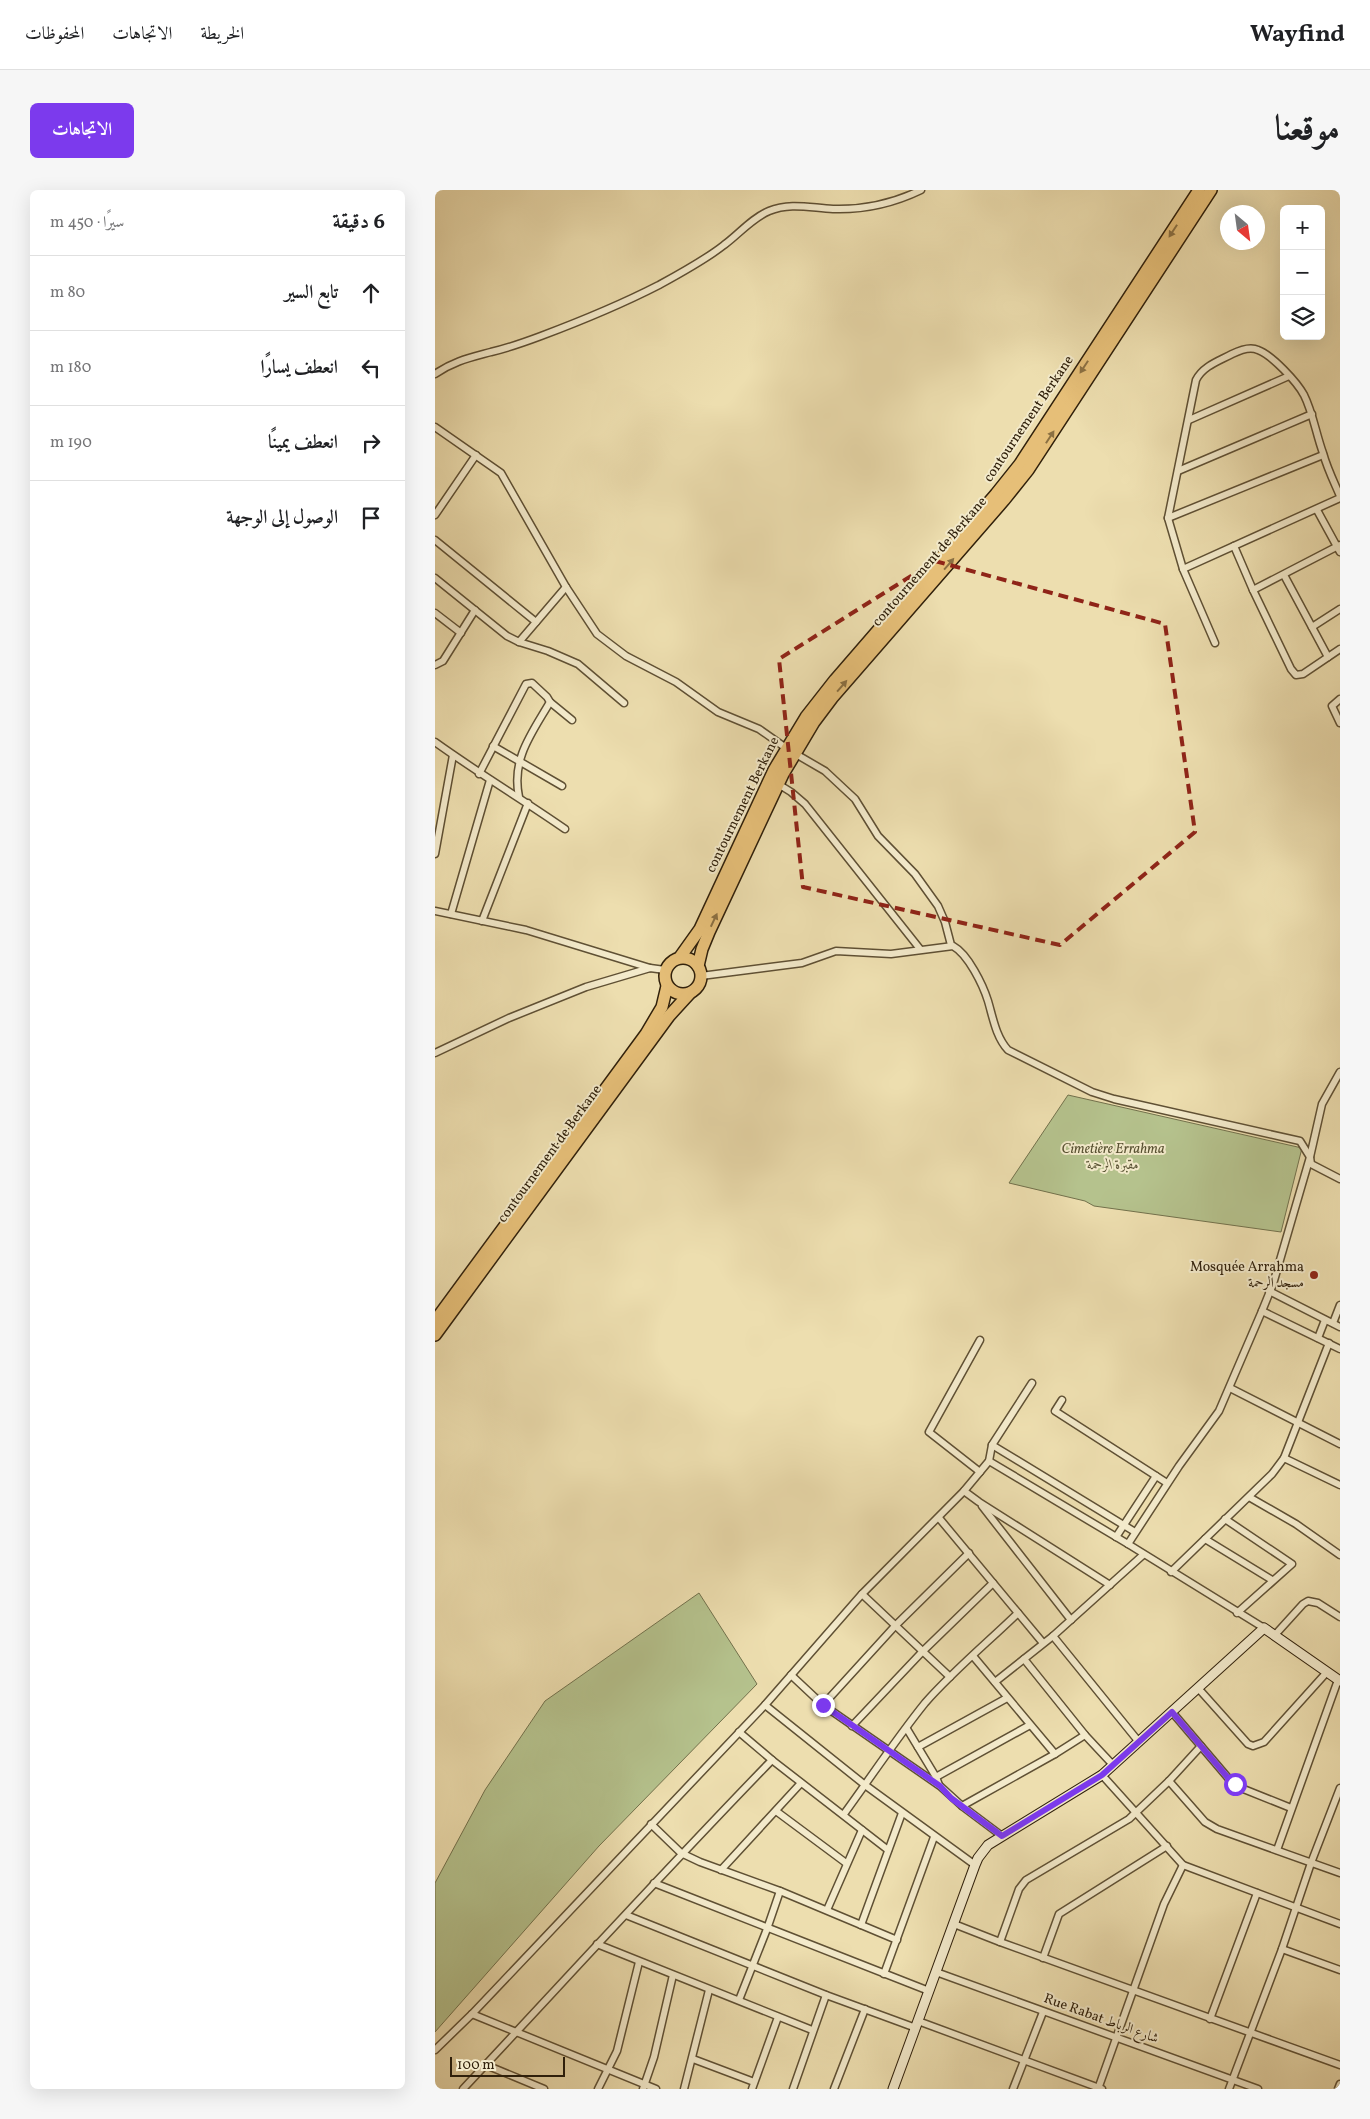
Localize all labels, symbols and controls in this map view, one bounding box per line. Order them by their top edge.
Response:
text: Wayfind [1250,18,1345,52]
text: المحفوظات [25,22,84,47]
text: الاتجاهات [112,22,172,47]
text: الخريطة [200,22,244,47]
button: الاتجاهات [30,103,134,158]
text: موقعنا [1275,106,1340,154]
north arrow [1220,205,1265,250]
map controls [1280,205,1325,340]
button: + [1280,205,1325,250]
text: 6 دقيقة [333,208,385,237]
text: سيرًا · 450 m [50,212,124,234]
one-way arrow [1168,224,1177,237]
button: − [1280,250,1325,295]
icon: ahead [357,279,385,307]
text: تابع السير [285,280,338,306]
text: 80 m [50,282,85,304]
button: layers [1280,295,1325,340]
street label: contournement Berkane [979,352,1079,486]
icon: left [357,354,385,382]
text: انعطف يسارًا [260,355,338,381]
text: 180 m [50,357,91,379]
one-way arrow [1079,360,1089,374]
icon: right [357,429,385,457]
text: انعطف يمينًا [268,430,338,456]
one-way arrow [1045,430,1054,443]
text: 190 m [50,432,92,454]
street label: contournement de Berkane [868,493,992,631]
icon: arrive [357,504,385,532]
text: الوصول إلى الوجهة [226,505,338,531]
one-way arrow [943,557,954,570]
one-way arrow [836,681,848,693]
street label: contournement Berkane [702,734,784,876]
one-way arrow [711,913,719,927]
street label: contournement de Berkane [493,1081,607,1227]
park label: Cimetière Errahma مقبرة الرحمة [1062,1140,1165,1175]
place label: Mosquée Arrahma مسجد الرحمة [1190,1258,1304,1293]
marker: Mosquée Arrahma مسجد الرحمة [1308,1269,1320,1281]
route end [812,1694,835,1717]
route start [1224,1773,1247,1796]
street label: Rue Rabat شارع الرباط [1041,1989,1161,2050]
scale bar [450,2054,565,2077]
text: 100 m [457,2056,495,2075]

